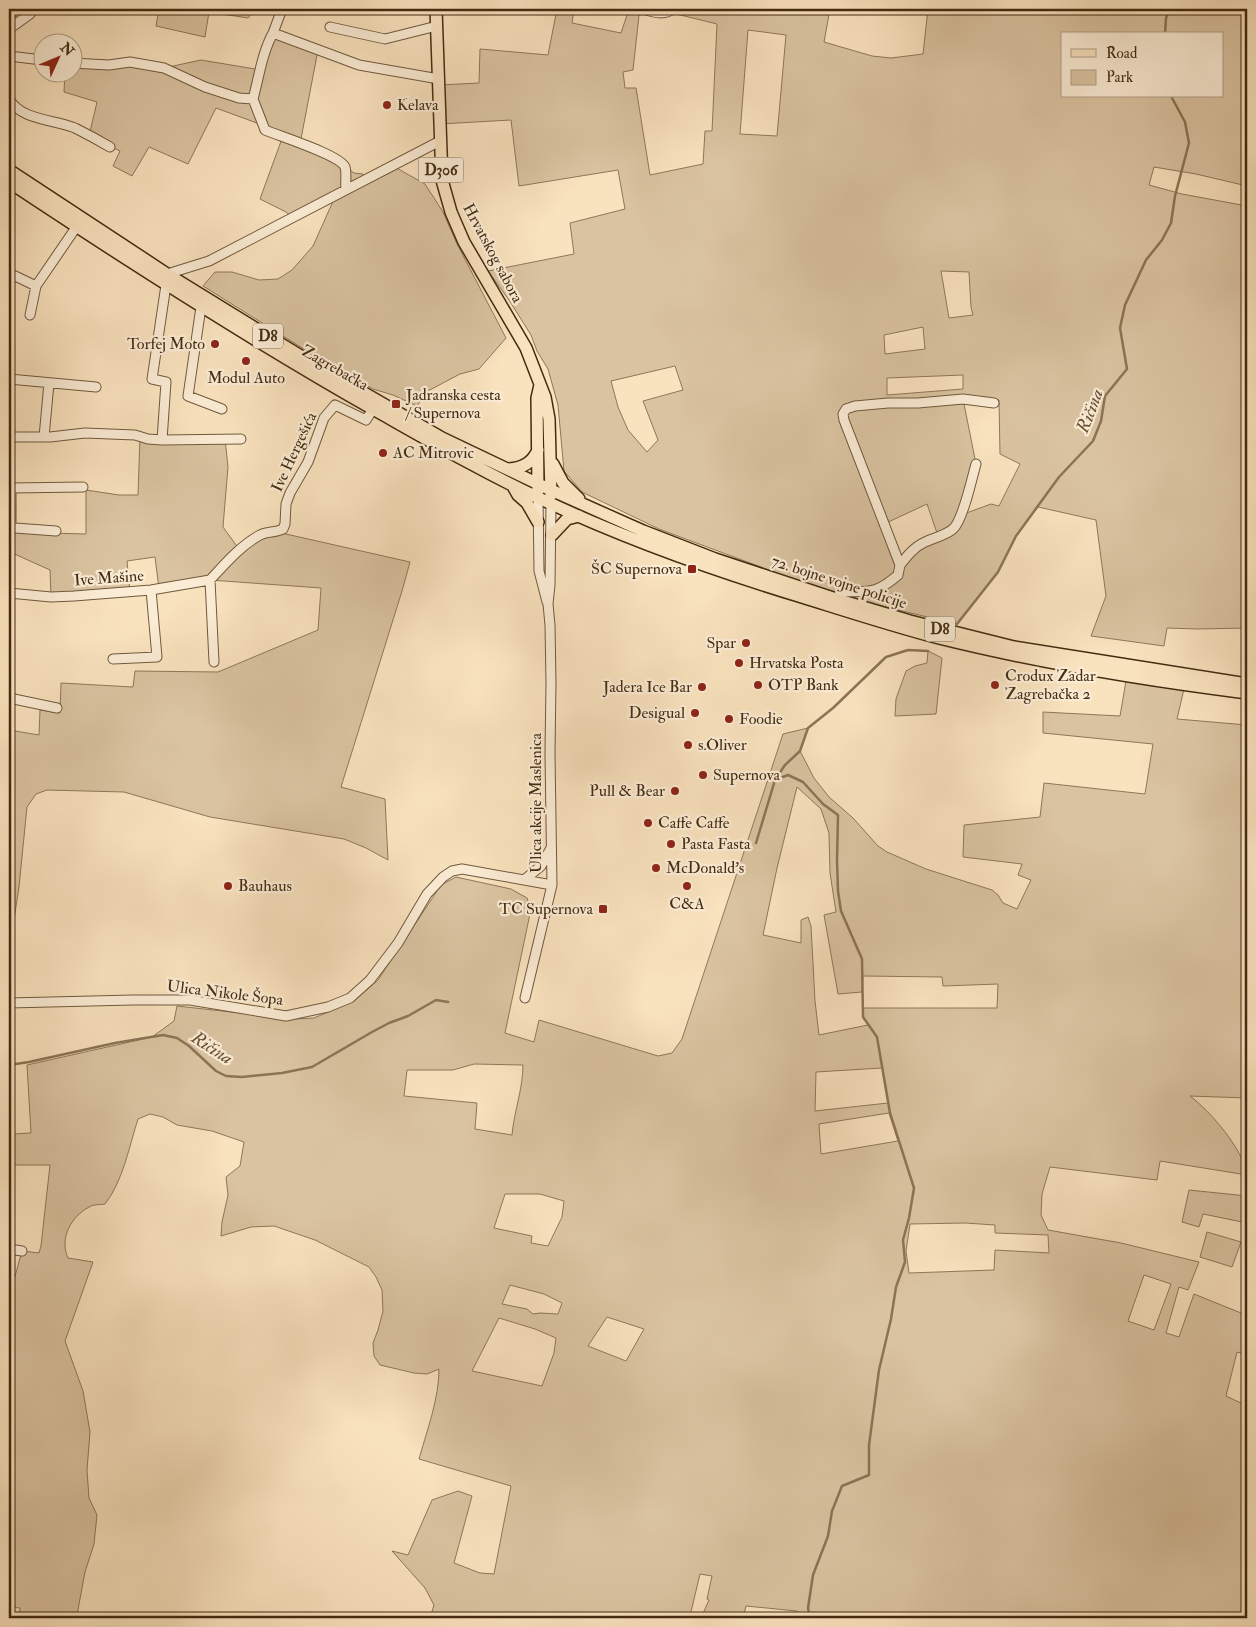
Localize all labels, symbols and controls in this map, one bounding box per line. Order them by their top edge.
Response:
north arrow [32,32,82,82]
legend [1061,32,1224,98]
text: N [56,38,78,60]
text: Road [1106,44,1138,63]
text: Park [1106,68,1133,87]
place label: Kelava [397,95,439,115]
marker: Kelava [381,99,393,111]
road number: D306 [418,158,464,182]
street label: Hrvatskog sabora [458,200,528,307]
road number: D8 [253,324,283,348]
place label: Torfej Moto [127,334,205,354]
marker: Torfej Moto [209,338,221,350]
street label: Zagrebačka [298,341,372,395]
marker: Modul Auto [240,355,252,367]
place label: Modul Auto [207,368,285,388]
place label: Jadranska cesta / Supernova [405,385,501,424]
water label: Ričina [1071,386,1109,437]
marker: Jadranska cesta / Supernova [390,398,402,410]
street label: Ive Hergešića [267,408,321,495]
place label: AC Mitrovic [392,443,474,463]
marker: AC Mitrovic [377,447,389,459]
street label: 72. bojne vojne policije [769,551,909,614]
place label: ŠC Supernova [591,558,682,580]
marker: ŠC Supernova [686,563,698,575]
street label: Ive Mašine [74,566,145,590]
road number: D8 [925,616,955,642]
place label: Spar [706,633,736,654]
marker: Spar [740,637,752,649]
place label: Hrvatska Posta [749,653,844,673]
marker: Hrvatska Posta [733,657,745,669]
place label: Crodux Zadar Zagrebačka 2 [1005,666,1096,704]
place label: OTP Bank [768,675,839,695]
place label: Jadera Ice Bar [602,677,692,698]
marker: OTP Bank [752,679,764,691]
marker: Crodux Zadar Zagrebačka 2 [989,679,1001,691]
marker: Jadera Ice Bar [696,681,708,693]
place label: Desigual [629,703,685,723]
marker: Desigual [689,707,701,719]
place label: Foodie [739,709,783,729]
marker: Foodie [723,713,735,725]
street label: Ulica akcije Maslenica [526,733,546,873]
place label: s.Oliver [698,735,747,755]
marker: s.Oliver [682,739,694,751]
place label: Supernova [713,765,780,786]
marker: Supernova [697,769,709,781]
place label: Pull & Bear [589,781,665,801]
marker: Pull & Bear [669,785,681,797]
place label: Caffe Caffe [658,813,730,833]
marker: Caffe Caffe [642,817,654,829]
place label: Pasta Fasta [681,834,751,854]
marker: Pasta Fasta [665,838,677,850]
place label: McDonald's [666,858,744,878]
marker: McDonald's [650,862,662,874]
place label: Bauhaus [238,876,292,896]
marker: Bauhaus [222,880,234,892]
marker: C&A [681,880,693,892]
place label: C&A [669,894,705,914]
place label: TC Supernova [499,899,593,920]
marker: TC Supernova [597,903,609,915]
street label: Ulica Nikole Šopa [166,975,285,1011]
water label: Ričina [186,1026,237,1070]

